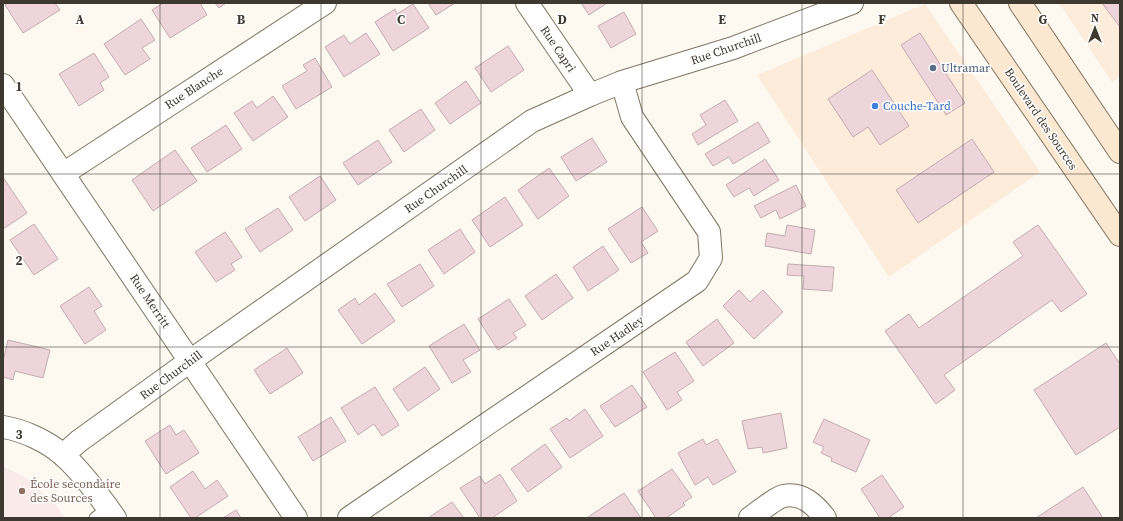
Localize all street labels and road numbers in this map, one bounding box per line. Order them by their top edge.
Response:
street label: Rue Capri [537,23,580,76]
street label: Rue Churchill [688,29,764,69]
street label: Rue Blanche [162,63,226,113]
street label: Boulevard des Sources [1001,65,1081,173]
street label: Rue Churchill [401,161,471,217]
street label: Rue Merritt [126,271,174,331]
street label: Rue Hadley [587,312,648,360]
street label: Rue Churchill [136,347,206,403]

